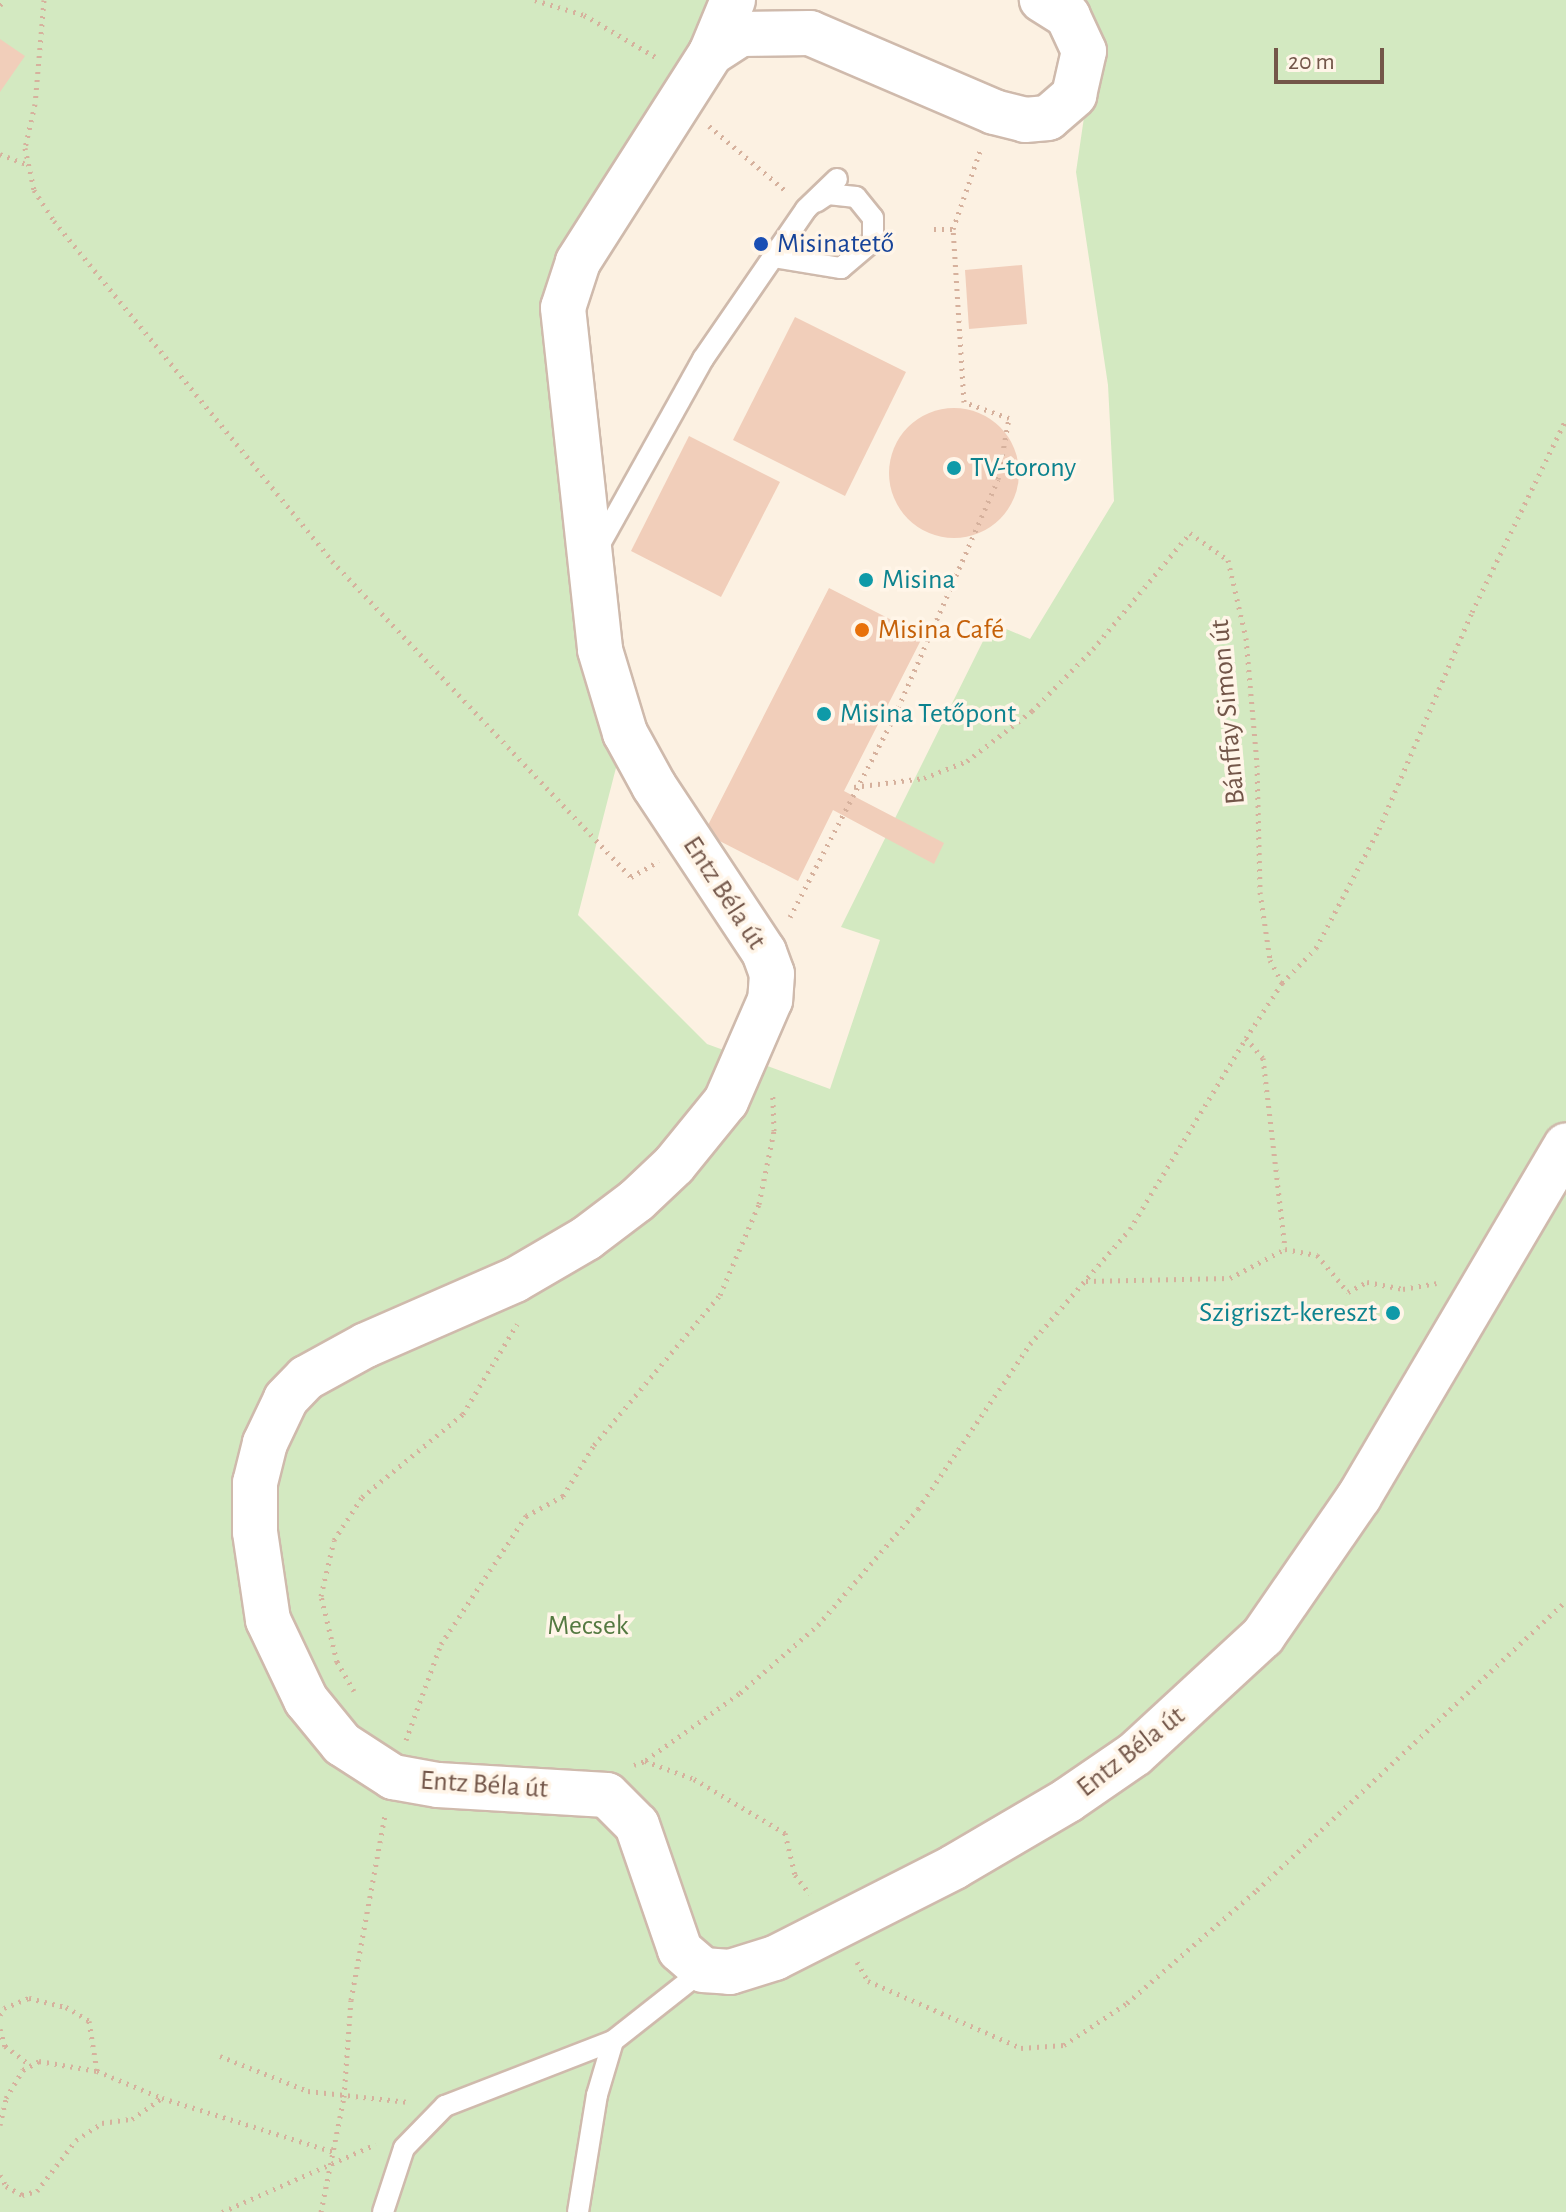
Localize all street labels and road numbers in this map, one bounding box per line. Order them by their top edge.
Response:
street label: Bánffay Simon út [1203,618,1253,806]
street label: Entz Béla út [675,830,773,956]
street label: Entz Béla út [1070,1699,1192,1805]
street label: Entz Béla út [419,1764,549,1806]

